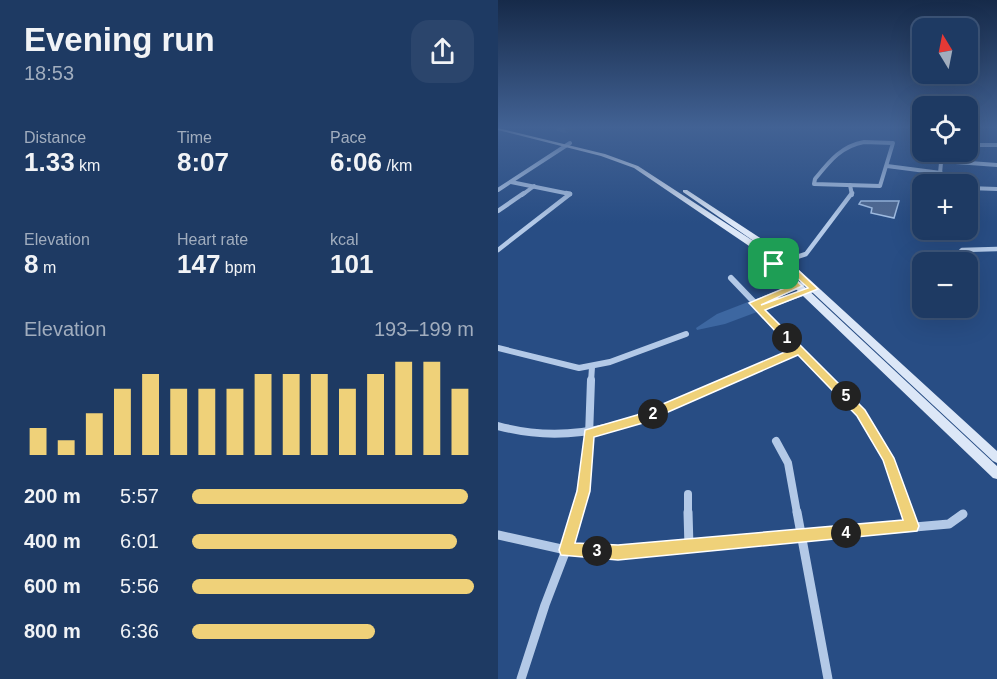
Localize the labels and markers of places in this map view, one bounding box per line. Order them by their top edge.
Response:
pin [748,238,799,289]
pin: 1 [772,323,802,353]
pin: 5 [831,381,861,411]
pin: 2 [638,399,668,429]
pin: 4 [831,518,861,548]
pin: 3 [582,536,612,566]

